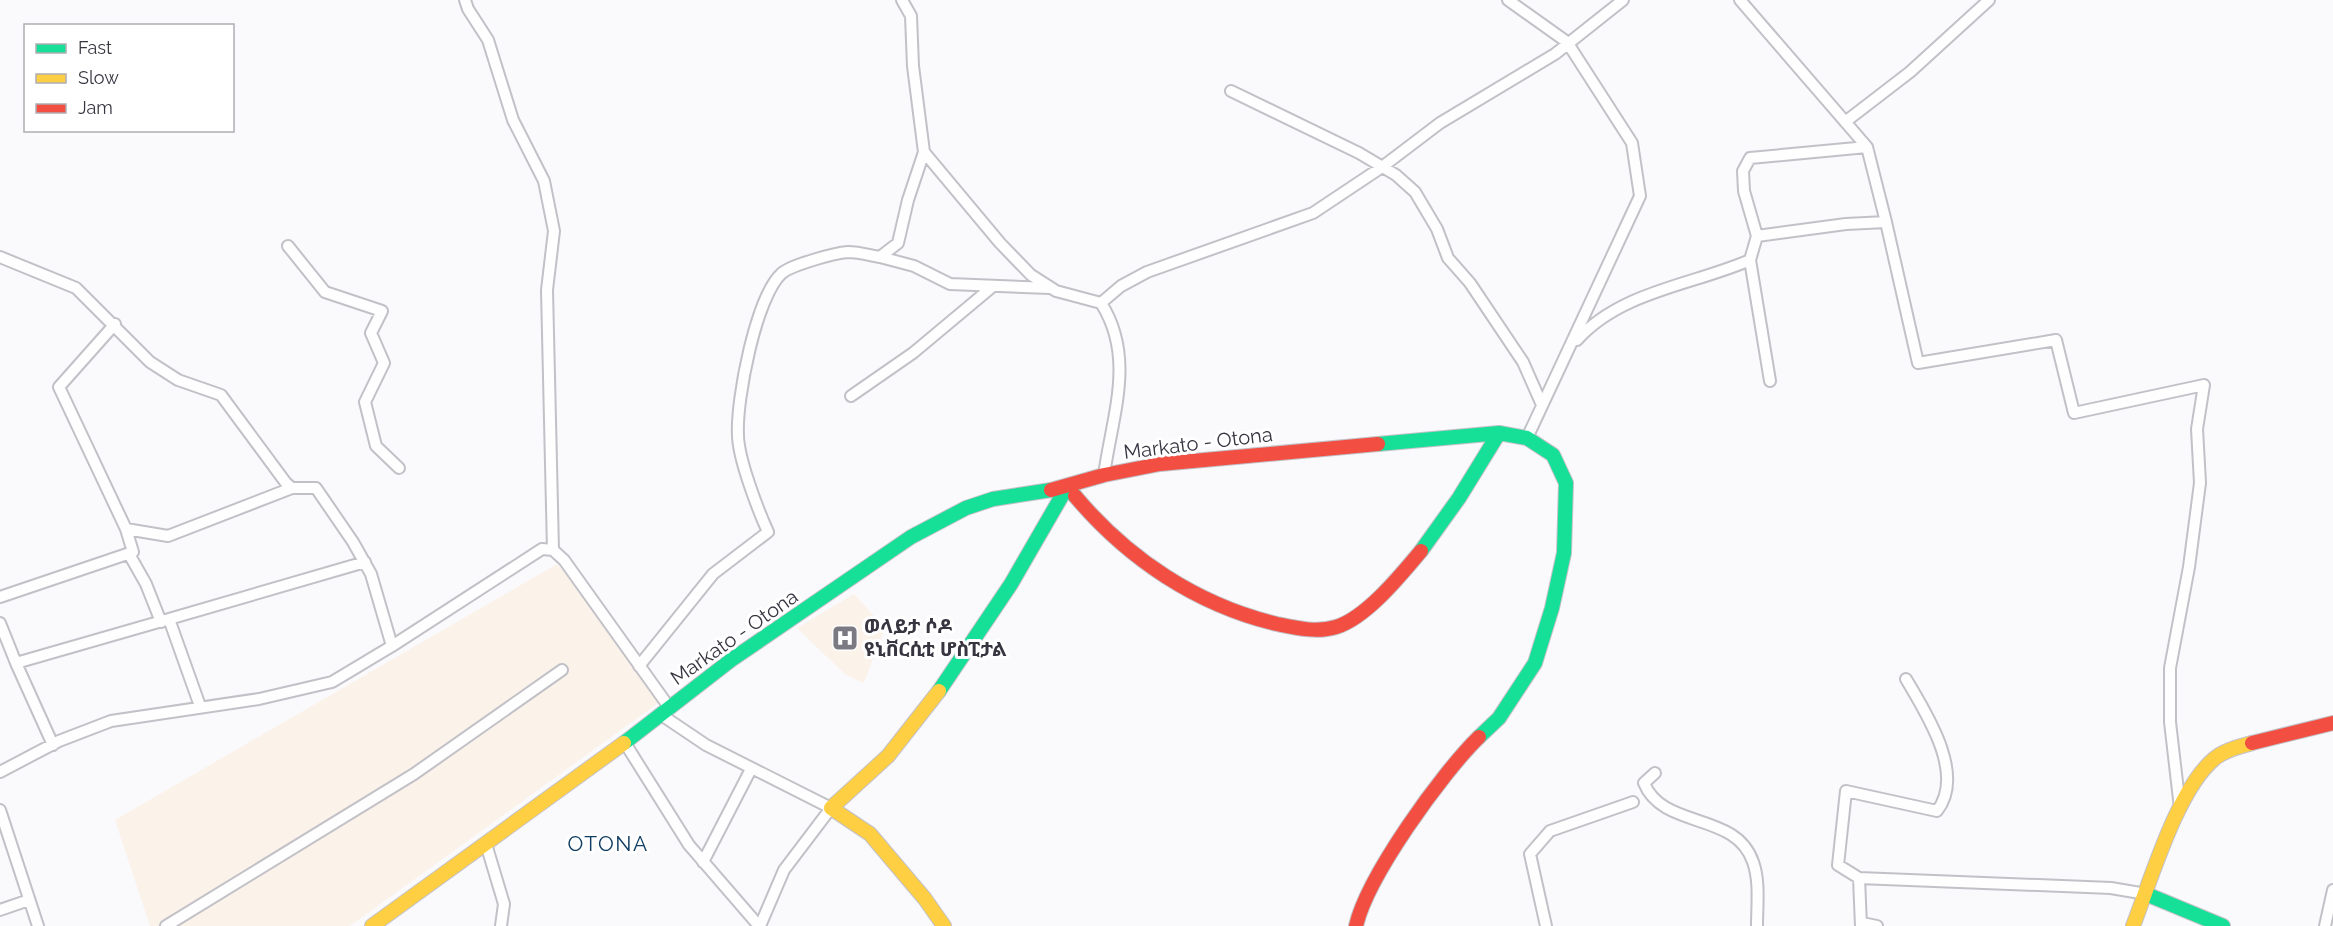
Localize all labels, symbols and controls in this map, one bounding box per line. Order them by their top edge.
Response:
legend [24,24,234,132]
text: Fast [78,37,112,58]
text: Slow [78,67,119,88]
text: Jam [78,97,113,118]
street label: Markato - Otona [1122,422,1274,464]
street label: Markato - Otona [666,584,802,690]
place label: ወላይታ ሶዶ ዩኒቨርሲቲ ሆስፒታል [864,614,1007,661]
hospital icon: ወላይታ ሶዶ ዩኒቨርሲቲ ሆስፒታል [830,623,860,653]
district label: OTONA [567,831,649,856]

